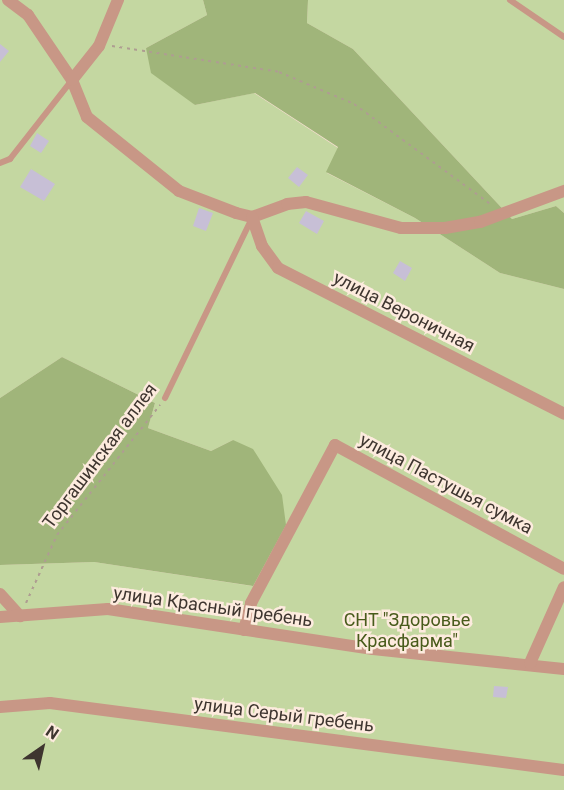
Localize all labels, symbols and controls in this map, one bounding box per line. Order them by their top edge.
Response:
street label: улица Вероничная [330,267,478,357]
street label: Торгашинская аллея [38,379,162,533]
street label: улица Пастушья сумка [356,429,536,539]
street label: улица Красный гребень [112,582,314,632]
park label: СНТ "Здоровье Красфарма" [343,610,471,652]
street label: улица Серый гребень [193,693,375,737]
north arrow [12,718,72,778]
text: N [42,722,62,744]

